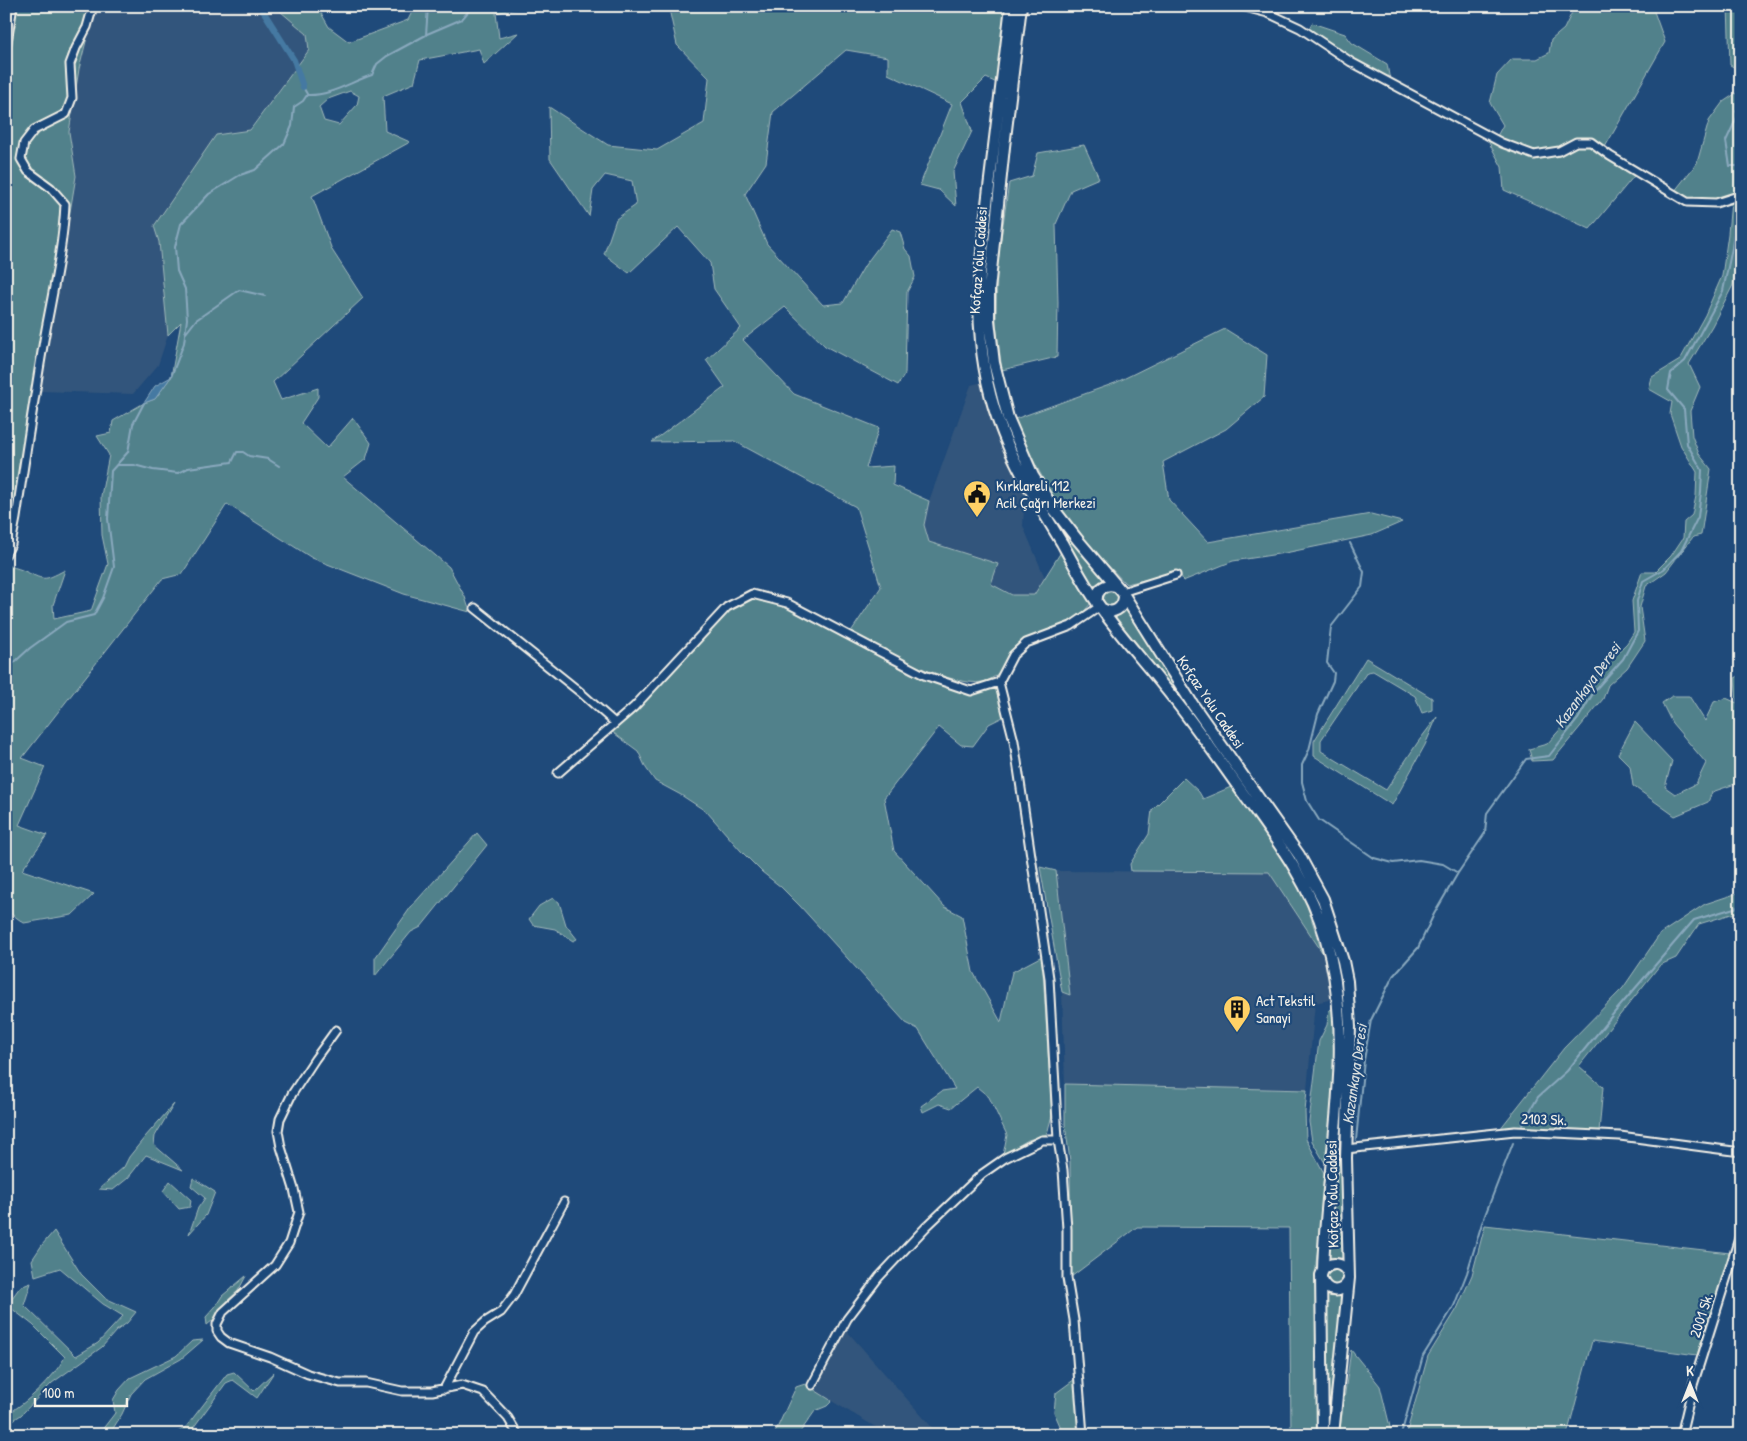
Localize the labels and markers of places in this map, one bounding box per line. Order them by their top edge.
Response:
place label: Kırklareli 112 Acil Çağrı Merkezi [996,475,1096,513]
public building icon: Kırklareli 112 Acil Çağrı Merkezi [962,479,992,518]
place label: Act Tekstil Sanayi [1256,990,1315,1028]
building icon: Act Tekstil Sanayi [1222,994,1252,1033]

